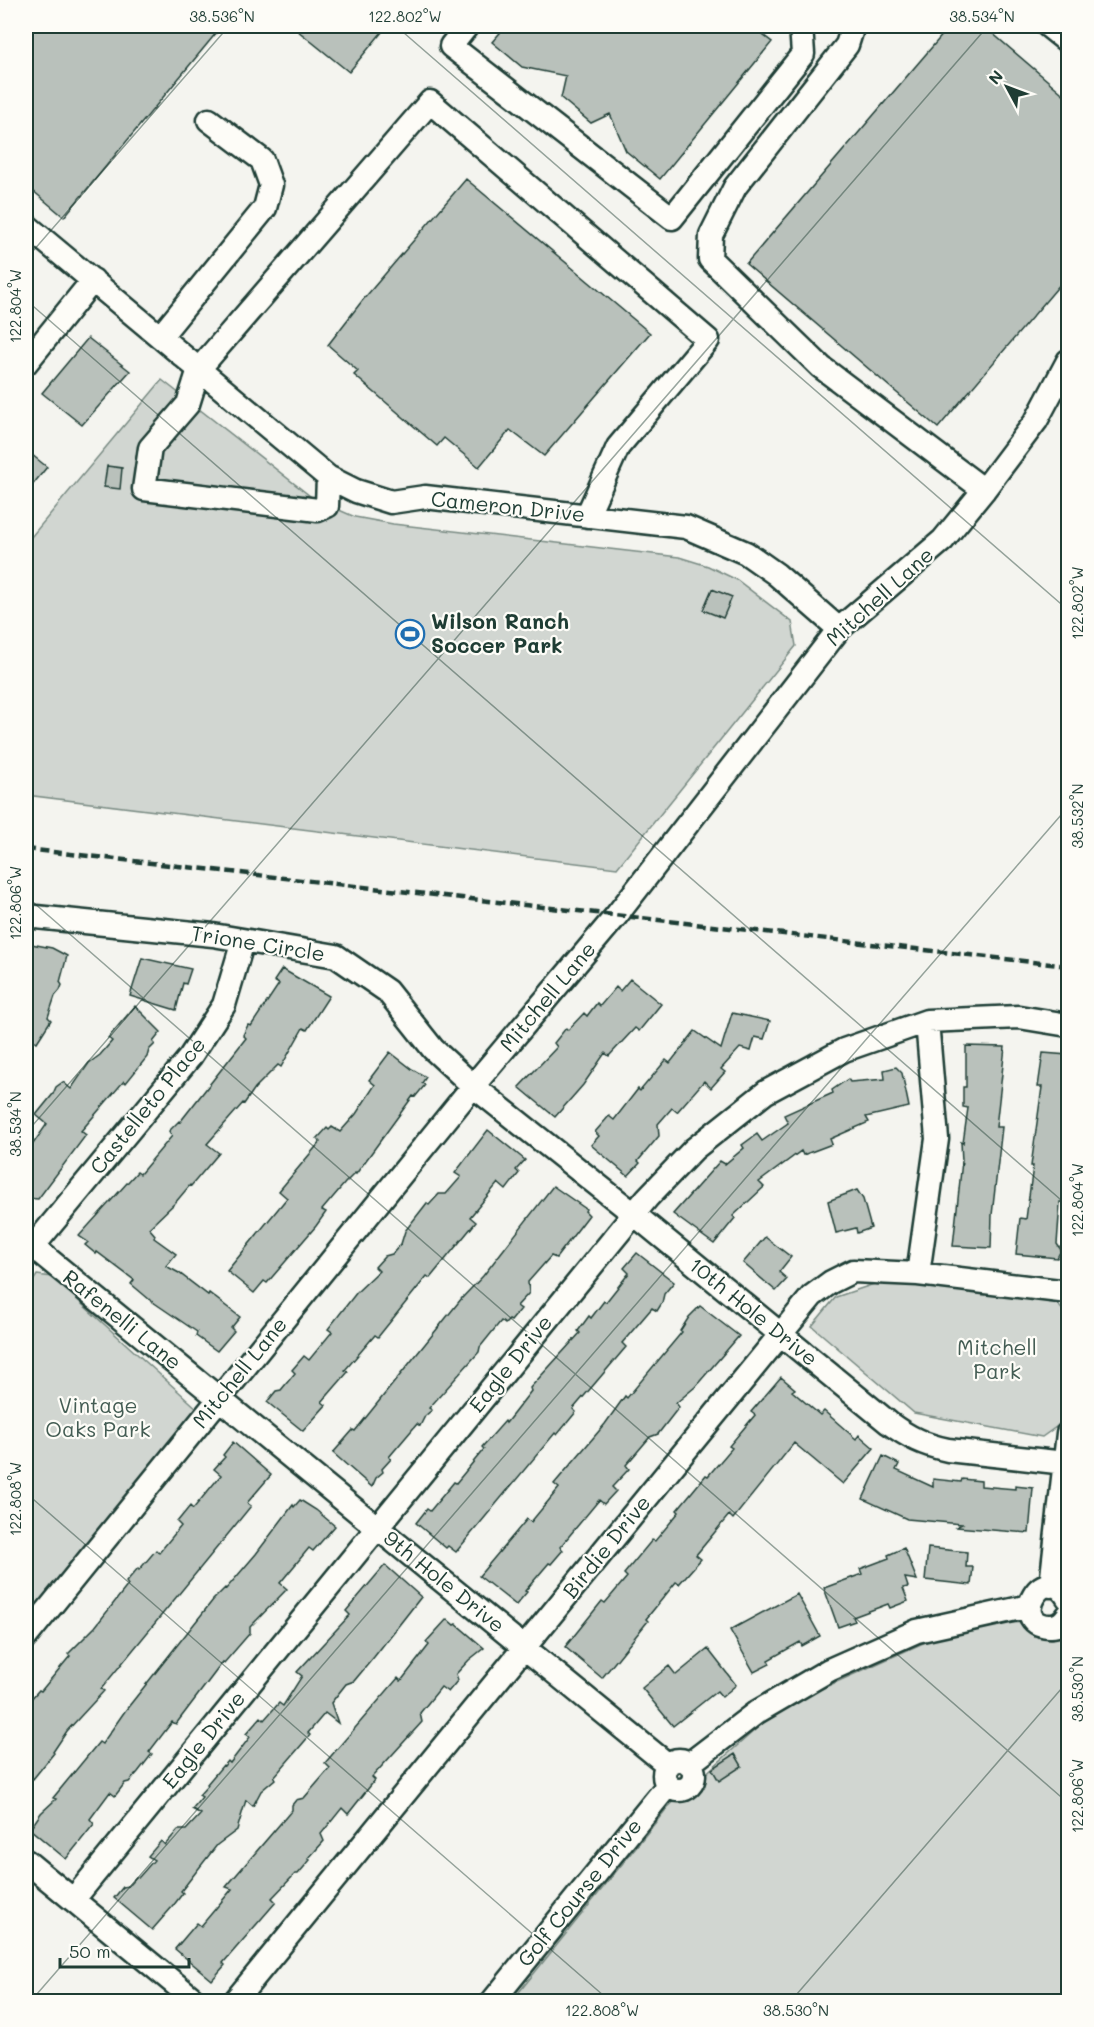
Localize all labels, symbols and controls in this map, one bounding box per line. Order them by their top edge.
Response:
text: 38.536°N [189,6,255,26]
text: 122.802°W [368,6,442,26]
text: 38.534°N [949,6,1015,26]
north arrow [977,57,1037,117]
text: N [983,65,1007,88]
text: 122.804°W [5,269,25,343]
street label: Cameron Drive [430,484,586,527]
street label: Mitchell Lane [820,540,938,651]
text: 122.802°W [1067,566,1087,640]
place label: Wilson Ranch Soccer Park [431,607,569,658]
sports icon: Wilson Ranch Soccer Park [394,618,426,650]
text: 38.532°N [1067,783,1087,849]
text: 122.806°W [5,866,25,940]
street label: Trione Circle [189,919,327,966]
street label: Mitchell Lane [493,935,601,1057]
street label: Castelleto Place [83,1031,211,1179]
text: 38.534°N [5,1091,25,1157]
text: 122.804°W [1067,1163,1087,1237]
street label: 10th Hole Drive [684,1251,824,1371]
street label: Rafenelli Lane [58,1263,188,1375]
street label: Eagle Drive [462,1309,557,1417]
street label: Mitchell Lane [186,1311,292,1433]
park label: Mitchell Park [957,1333,1037,1384]
park label: Vintage Oaks Park [45,1391,151,1442]
text: 122.808°W [5,1462,25,1536]
street label: Birdie Drive [556,1489,656,1603]
street label: 9th Hole Drive [379,1524,511,1638]
text: 38.530°N [1067,1656,1087,1722]
street label: Eagle Drive [155,1685,250,1793]
text: 122.806°W [1067,1759,1087,1833]
street label: Golf Course Drive [511,1812,647,1972]
scale bar [60,1931,189,1969]
text: 50 m [69,1939,111,1963]
text: 122.808°W [565,2000,639,2020]
text: 38.530°N [763,2000,829,2020]

